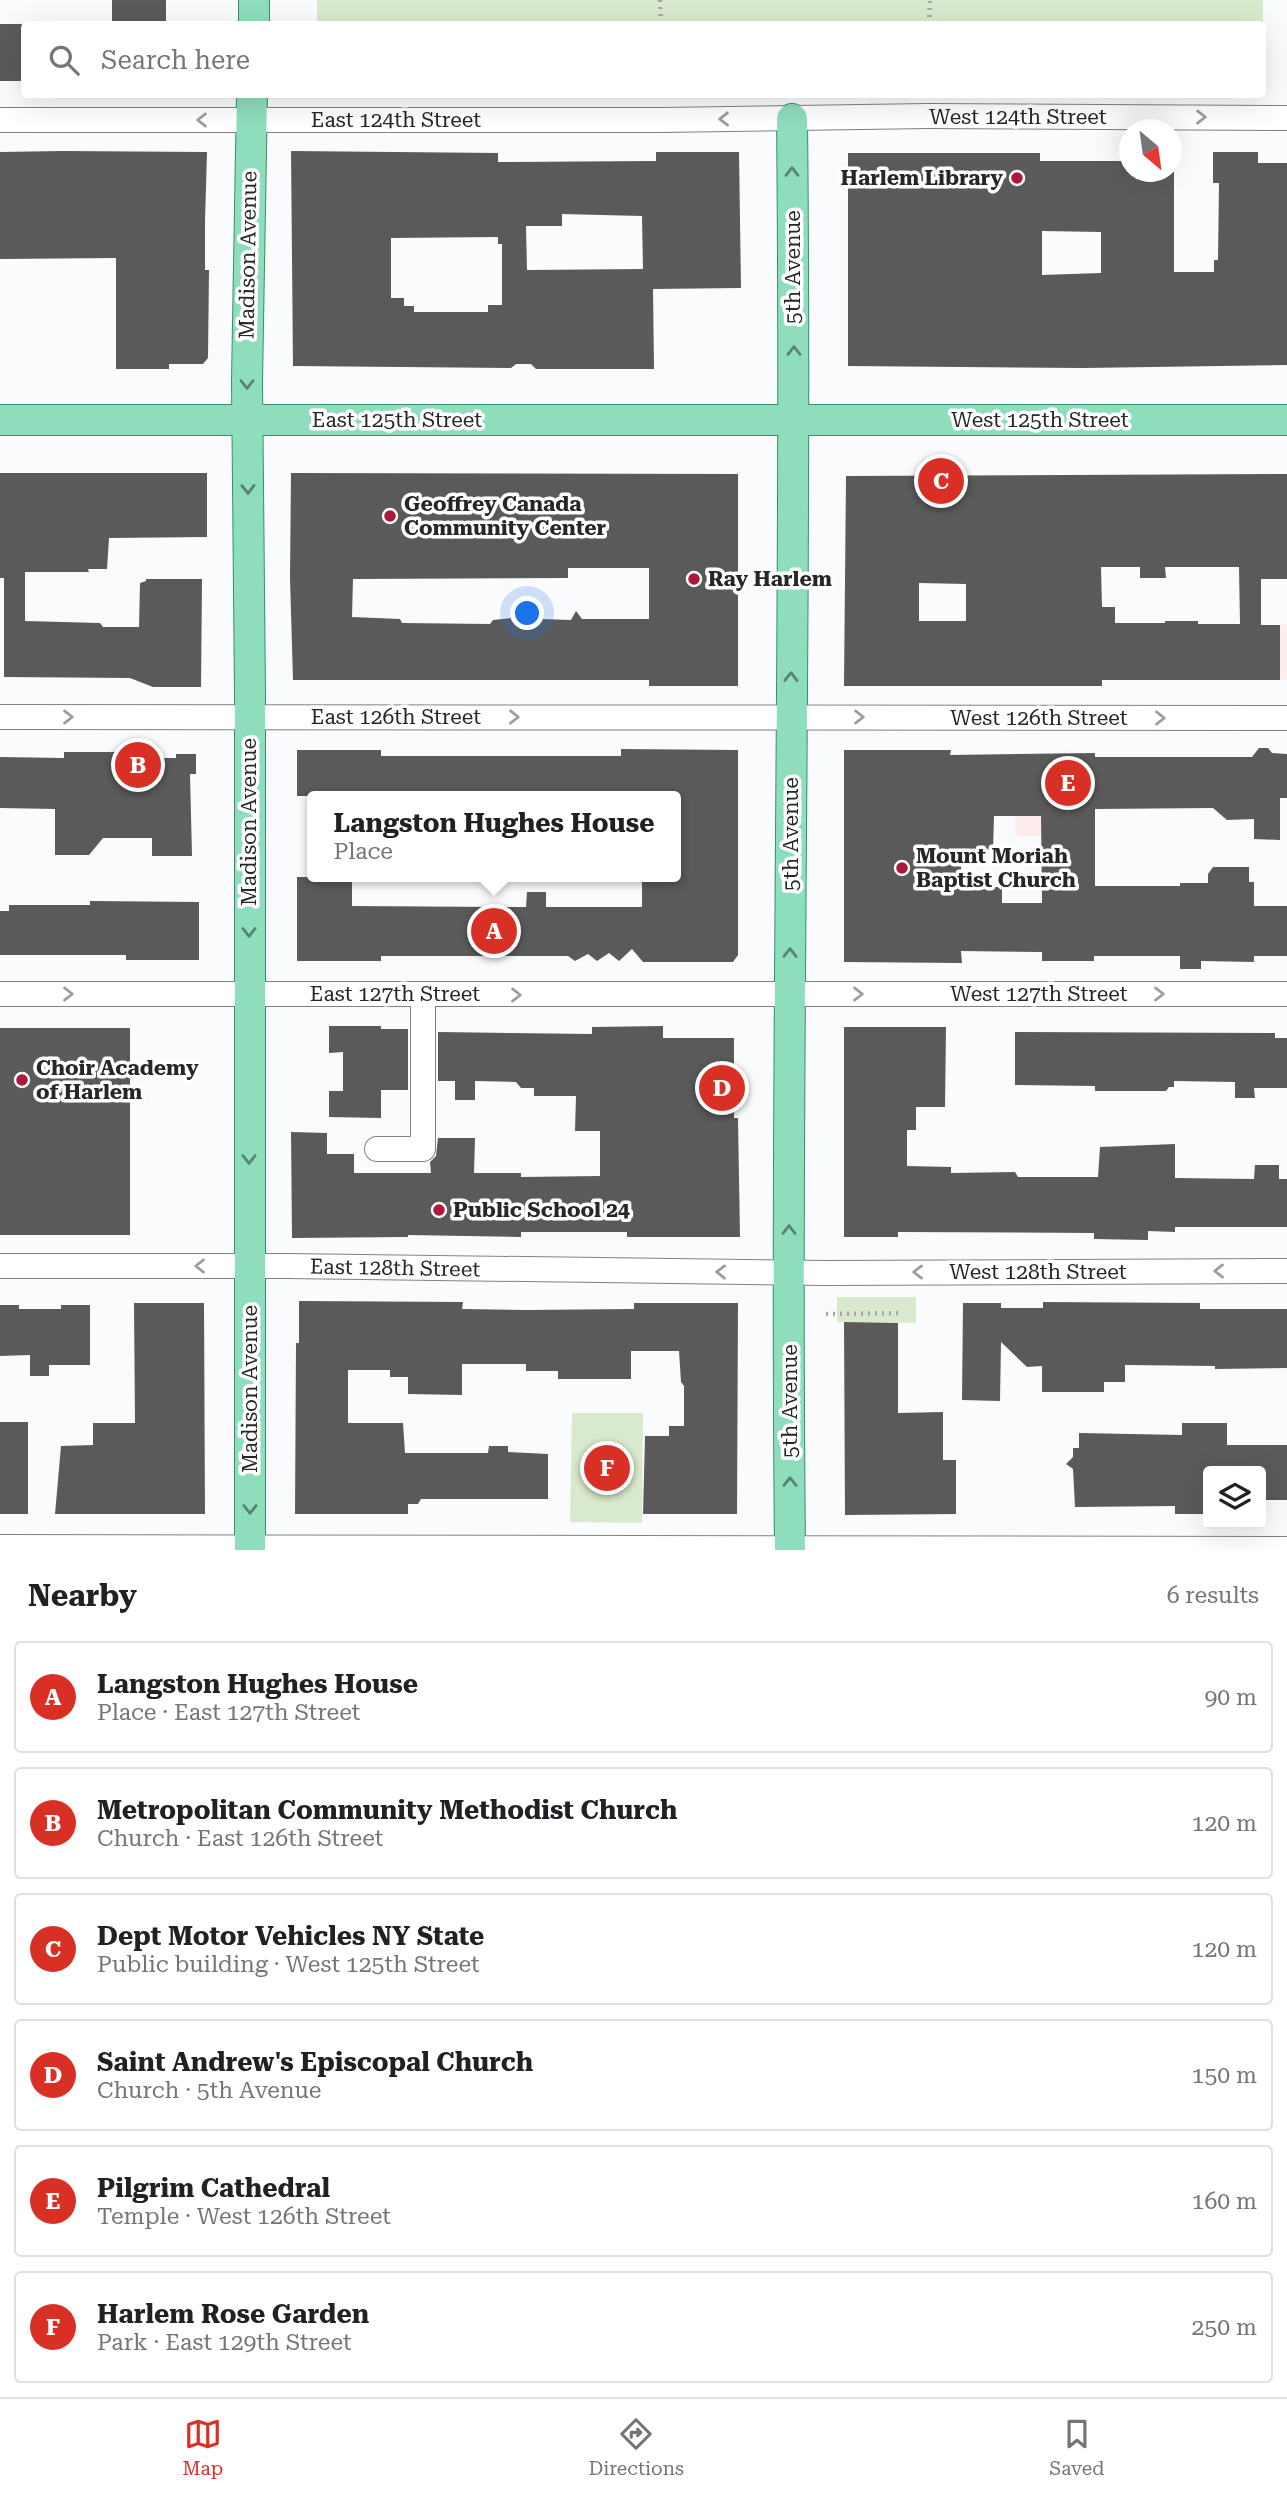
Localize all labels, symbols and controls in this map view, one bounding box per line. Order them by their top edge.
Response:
search box [21,21,1266,98]
icon: search [45,41,83,79]
text: Search here [101,45,250,75]
street label: West 124th Street [929,105,1107,129]
street label: East 124th Street [311,108,481,132]
one-way arrow [1196,109,1207,125]
one-way arrow [718,111,728,127]
one-way arrow [196,112,207,128]
north arrow [1119,119,1182,182]
one-way arrow [784,166,800,177]
place label: Harlem Library [841,166,1003,190]
marker: Harlem Library [1009,170,1025,186]
street label: Madison Avenue [235,171,261,339]
street label: 5th Avenue [781,210,805,324]
one-way arrow [786,345,801,356]
one-way arrow [239,379,255,390]
street label: East 125th Street [312,408,482,432]
street label: West 125th Street [951,408,1129,432]
pin: C [918,455,964,507]
one-way arrow [240,485,256,495]
place label: Geoffrey Canada Community Center [404,492,607,540]
marker: Geoffrey Canada Community Center [382,508,398,524]
place label: Ray Harlem [708,567,832,591]
marker: Ray Harlem [686,571,702,587]
your location [510,596,544,630]
one-way arrow [783,671,799,682]
street label: East 126th Street [311,705,481,729]
street label: West 126th Street [950,706,1128,730]
one-way arrow [63,709,74,725]
one-way arrow [509,709,519,725]
one-way arrow [855,709,865,725]
one-way arrow [1156,710,1166,726]
street label: Madison Avenue [237,738,261,906]
pin: B [115,739,161,791]
pin: E [1045,757,1091,809]
street label: 5th Avenue [779,777,803,891]
popup [307,791,681,882]
text: Langston Hughes House [334,808,655,838]
text: Place [334,838,393,865]
place label: Mount Moriah Baptist Church [916,844,1076,892]
marker: Mount Moriah Baptist Church [894,860,910,876]
pin: A [471,905,517,957]
one-way arrow [241,927,257,937]
one-way arrow [782,948,798,958]
street label: East 127th Street [310,982,480,1006]
street label: West 127th Street [950,982,1128,1006]
one-way arrow [63,986,74,1002]
one-way arrow [854,986,864,1002]
one-way arrow [1155,986,1165,1002]
one-way arrow [511,987,522,1003]
place label: Choir Academy of Harlem [36,1056,199,1104]
pin: D [699,1062,745,1114]
marker: Choir Academy of Harlem [14,1072,30,1088]
one-way arrow [241,1154,257,1165]
place label: Public School 24 [453,1198,630,1222]
marker: Public School 24 [431,1202,447,1218]
one-way arrow [781,1224,797,1235]
street label: East 128th Street [310,1255,481,1281]
one-way arrow [194,1258,204,1274]
street label: West 128th Street [949,1260,1127,1284]
one-way arrow [1213,1263,1224,1279]
one-way arrow [715,1264,726,1279]
one-way arrow [912,1264,923,1280]
street label: Madison Avenue [238,1305,262,1473]
street label: 5th Avenue [778,1344,802,1458]
pin: F [584,1442,630,1494]
map controls [1203,1466,1266,1529]
button: layers [1203,1466,1266,1529]
one-way arrow [782,1476,798,1487]
one-way arrow [242,1504,258,1515]
text: Nearby [28,1578,137,1613]
text: 6 results [1167,1582,1259,1609]
text: Langston Hughes House [97,1669,418,1699]
text: A [45,1684,61,1711]
text: 90 m [1204,1684,1257,1711]
text: Place · East 127th Street [97,1699,360,1726]
text: Metropolitan Community Methodist Church [97,1795,677,1825]
text: B [45,1810,61,1837]
text: 120 m [1192,1810,1257,1837]
text: Church · East 126th Street [97,1825,383,1852]
text: Dept Motor Vehicles NY State [97,1921,484,1951]
text: C [45,1936,61,1963]
text: 120 m [1192,1936,1257,1963]
text: Public building · West 125th Street [97,1951,480,1978]
text: Saint Andrew's Episcopal Church [97,2047,533,2077]
text: D [44,2062,62,2089]
text: 150 m [1192,2062,1257,2089]
text: Church · 5th Avenue [97,2077,321,2104]
text: Pilgrim Cathedral [97,2173,330,2203]
text: E [46,2188,60,2215]
text: 160 m [1192,2188,1257,2215]
text: Temple · West 126th Street [97,2203,391,2230]
text: Harlem Rose Garden [97,2299,369,2329]
text: F [46,2314,60,2341]
text: 250 m [1192,2314,1257,2341]
text: Park · East 129th Street [97,2329,352,2356]
tab: Map [183,2415,223,2480]
tab: Directions [588,2415,684,2480]
tab: Saved [1049,2415,1104,2480]

